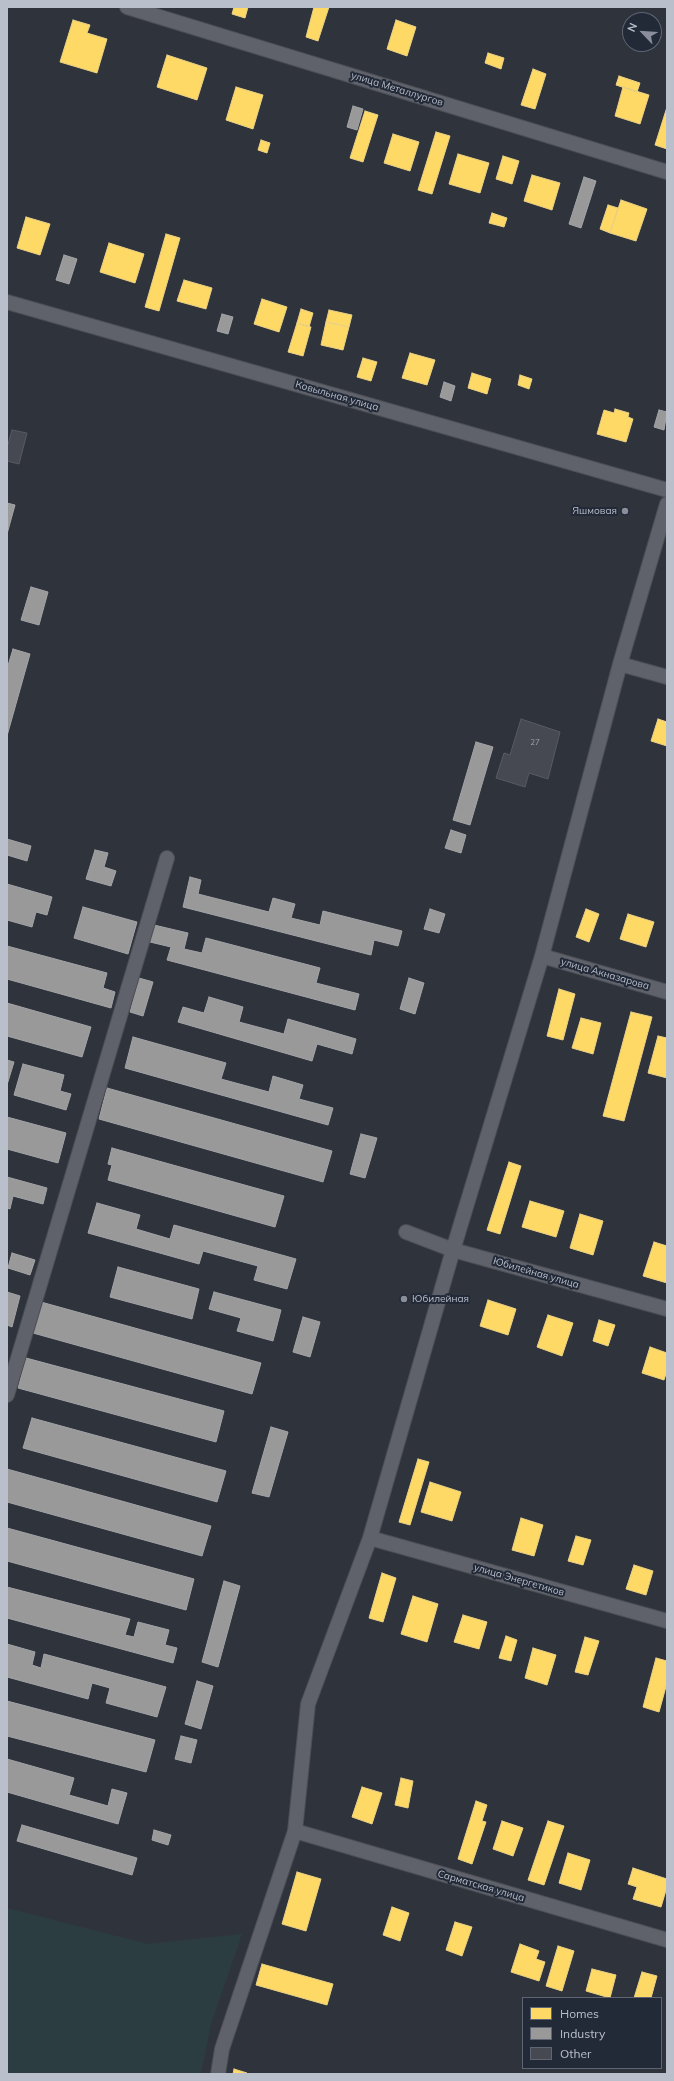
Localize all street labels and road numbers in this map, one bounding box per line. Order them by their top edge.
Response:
street label: улица Металлургов [350,69,444,109]
street label: Ковыльная улица [294,378,380,414]
street label: улица Акназарова [559,956,651,992]
street label: Юбилейная улица [492,1255,580,1291]
street label: улица Энергетиков [472,1561,566,1599]
street label: Сарматская улица [436,1868,526,1904]

